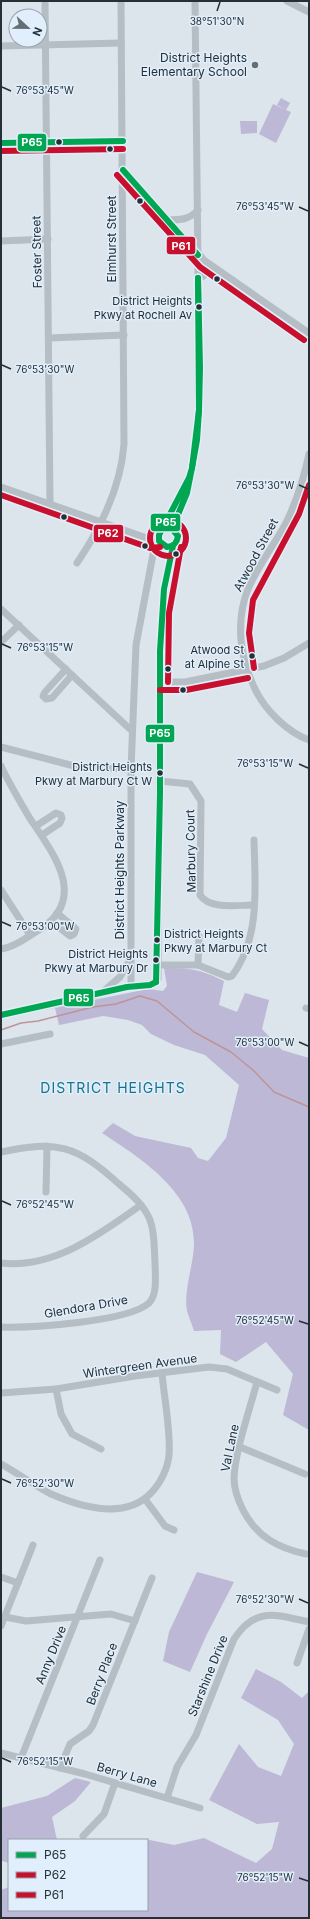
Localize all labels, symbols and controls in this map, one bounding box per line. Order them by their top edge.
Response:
north arrow [8,8,48,48]
text: 38°51'30"N [190,15,244,27]
text: N [29,25,45,38]
place label: District Heights Elementary School [141,50,247,79]
marker: District Heights Elementary School [250,60,260,70]
text: 76°53'45"W [16,84,74,96]
line badge: P65 [17,133,47,152]
text: P65 [21,135,43,149]
unlabelled marker [54,137,64,147]
unlabelled marker [105,144,115,154]
street label: Elmhurst Street [104,196,119,282]
unlabelled marker [135,196,145,206]
text: 76°53'45"W [236,200,294,212]
street label: Foster Street [28,215,45,288]
line badge: P61 [166,236,196,255]
text: P61 [171,239,191,253]
unlabelled marker [212,274,222,284]
place label: District Heights Pkwy at Rochell Av [94,294,192,322]
marker: District Heights Pkwy at Rochell Av [194,302,204,312]
text: 76°53'30"W [16,363,74,375]
text: 76°53'30"W [236,479,294,491]
unlabelled marker [59,512,69,522]
line badge: P65 [150,513,181,532]
text: P65 [155,515,177,529]
street label: Atwood Street [230,516,281,594]
line badge: P62 [93,524,124,543]
text: P62 [97,526,119,540]
unlabelled marker [140,541,150,551]
unlabelled marker [171,549,181,559]
text: 76°53'15"W [17,641,73,653]
place label: Atwood St at Alpine St [185,643,244,671]
marker: Atwood St at Alpine St [247,651,257,661]
unlabelled marker [163,664,173,674]
unlabelled marker [178,685,188,695]
line badge: P65 [145,724,175,743]
text: P65 [149,726,171,740]
text: 76°53'15"W [237,757,293,769]
place label: District Heights Pkwy at Marbury Ct W [35,760,152,788]
marker: District Heights Pkwy at Marbury Ct W [155,768,165,778]
street label: District Heights Parkway [112,800,127,940]
street label: Marbury Court [182,809,199,893]
text: 76°53'00"W [16,920,74,932]
place label: District Heights Pkwy at Marbury Ct [164,927,267,955]
marker: District Heights Pkwy at Marbury Ct [152,935,162,945]
place label: District Heights Pkwy at Marbury Dr [44,947,148,975]
marker: District Heights Pkwy at Marbury Dr [151,955,161,965]
line badge: P65 [63,988,94,1007]
text: P65 [68,991,90,1005]
text: 76°53'00"W [236,1036,294,1048]
district label: DISTRICT HEIGHTS [40,1079,186,1096]
text: 76°52'45"W [16,1198,74,1210]
street label: Glendora Drive [43,1292,129,1321]
text: 76°52'45"W [236,1314,294,1326]
street label: Wintergreen Avenue [82,1350,198,1381]
street label: Val Lane [217,1423,242,1473]
text: 76°52'30"W [16,1477,74,1489]
text: 76°52'30"W [236,1593,294,1605]
street label: Anny Drive [32,1623,69,1686]
street label: Starshine Drive [184,1633,231,1719]
street label: Berry Place [83,1641,120,1707]
text: 76°52'15"W [17,1755,73,1767]
street label: Berry Lane [95,1759,159,1790]
legend [8,1839,148,1911]
text: P65 [44,1847,66,1862]
text: P62 [44,1867,66,1882]
text: 76°52'15"W [237,1871,293,1883]
text: P61 [44,1887,64,1902]

